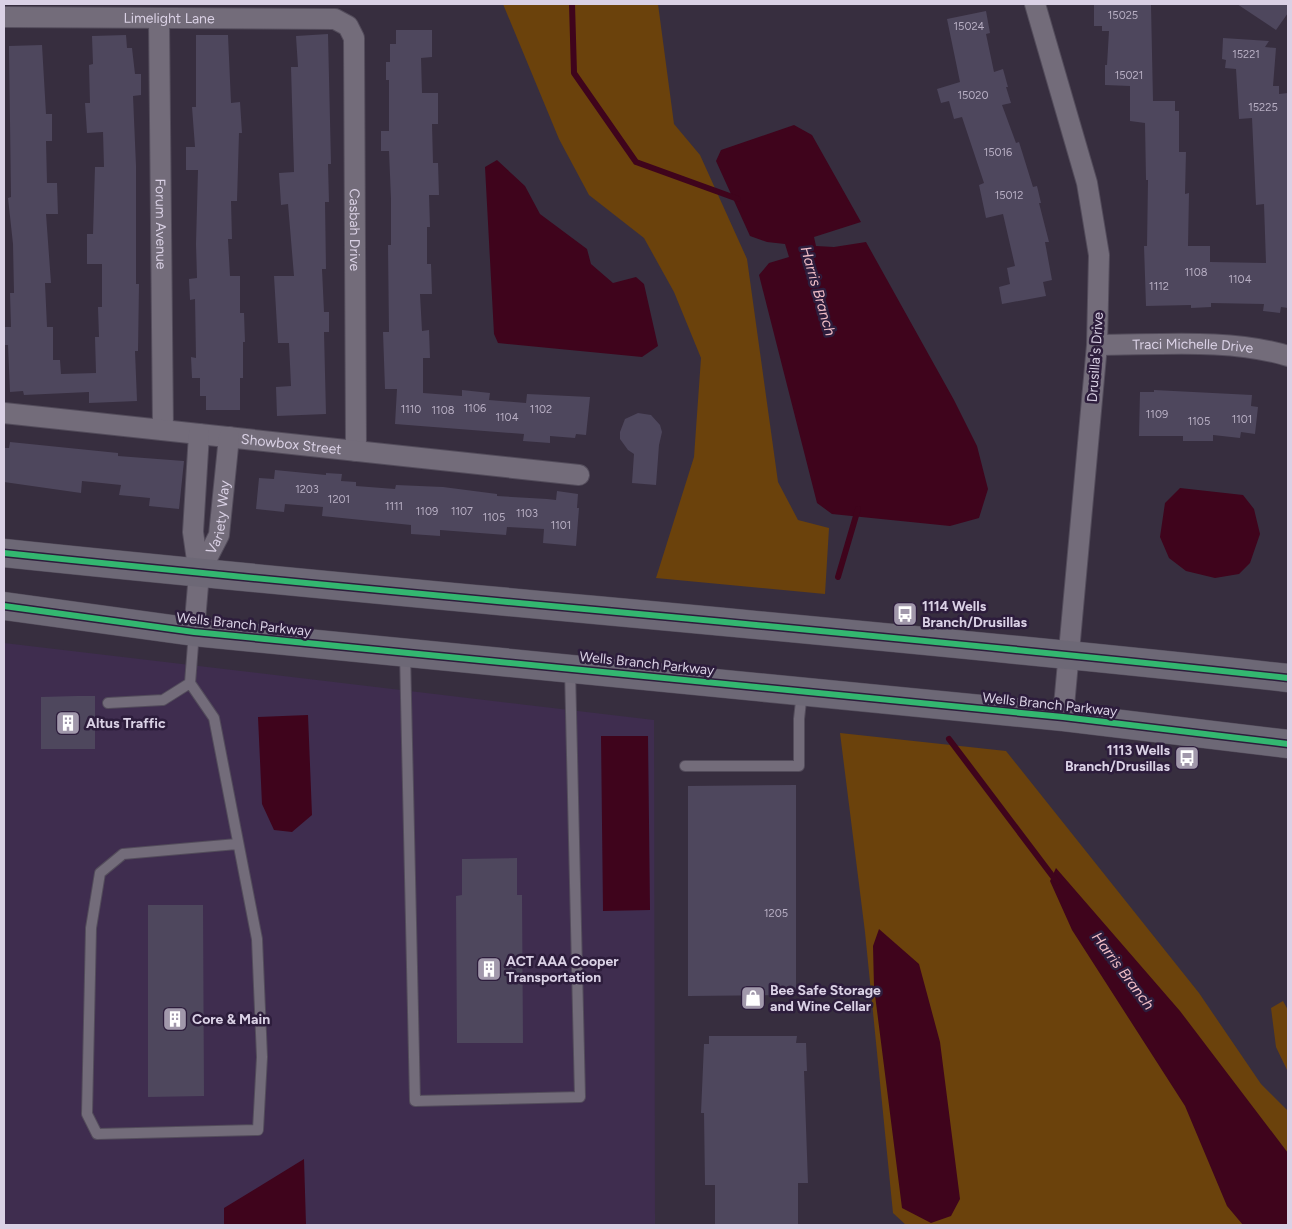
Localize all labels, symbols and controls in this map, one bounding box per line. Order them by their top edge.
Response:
house number: 15025 [1108,9,1138,22]
street label: Limelight Lane [123,10,215,27]
house number: 15024 [954,20,985,33]
house number: 15221 [1232,48,1260,61]
house number: 15021 [1115,69,1143,82]
house number: 15020 [957,89,989,102]
house number: 15225 [1248,101,1278,114]
house number: 15016 [984,146,1012,159]
street label: Forum Avenue [152,178,169,270]
street label: Casbah Drive [346,188,363,272]
house number: 15012 [995,189,1023,202]
water label: Harris Branch [797,244,839,338]
house number: 1108 [1185,266,1208,279]
house number: 1104 [1229,273,1252,286]
house number: 1112 [1149,280,1169,293]
street label: Drusilla's Drive [1084,311,1107,403]
street label: Traci Michelle Drive [1132,336,1255,357]
house number: 1106 [464,402,486,415]
house number: 1110 [401,403,421,416]
house number: 1102 [530,403,552,416]
house number: 1108 [432,404,455,417]
house number: 1109 [1146,408,1168,421]
house number: 1104 [496,411,519,424]
house number: 1101 [1232,413,1252,426]
house number: 1105 [1188,415,1210,428]
street label: Showbox Street [240,431,342,458]
street label: Variety Way [203,479,234,557]
house number: 1203 [295,483,319,496]
house number: 1201 [328,493,350,506]
house number: 1111 [385,500,403,513]
house number: 1109 [416,505,438,518]
house number: 1107 [451,505,473,518]
house number: 1103 [516,507,538,520]
house number: 1105 [483,511,505,524]
house number: 1101 [551,519,571,532]
place label: 1114 Wells Branch/Drusillas [922,598,1028,631]
bus stop icon: 1114 Wells Branch/Drusillas [892,601,918,627]
street label: Wells Branch Parkway [176,609,313,640]
street label: Wells Branch Parkway [579,648,716,679]
street label: Wells Branch Parkway [982,689,1119,720]
building icon: Altus Traffic [55,710,81,736]
place label: Altus Traffic [86,715,166,732]
place label: 1113 Wells Branch/Drusillas [1065,742,1170,775]
bus stop icon: 1113 Wells Branch/Drusillas [1174,745,1200,771]
house number: 1205 [764,907,788,920]
water label: Harris Branch [1088,929,1158,1013]
place label: ACT AAA Cooper Transportation [506,953,619,986]
building icon: ACT AAA Cooper Transportation [476,956,502,982]
place label: Bee Safe Storage and Wine Cellar [770,982,881,1015]
shop icon: Bee Safe Storage and Wine Cellar [740,985,766,1011]
building icon: Core & Main [162,1006,188,1032]
place label: Core & Main [192,1011,270,1028]

